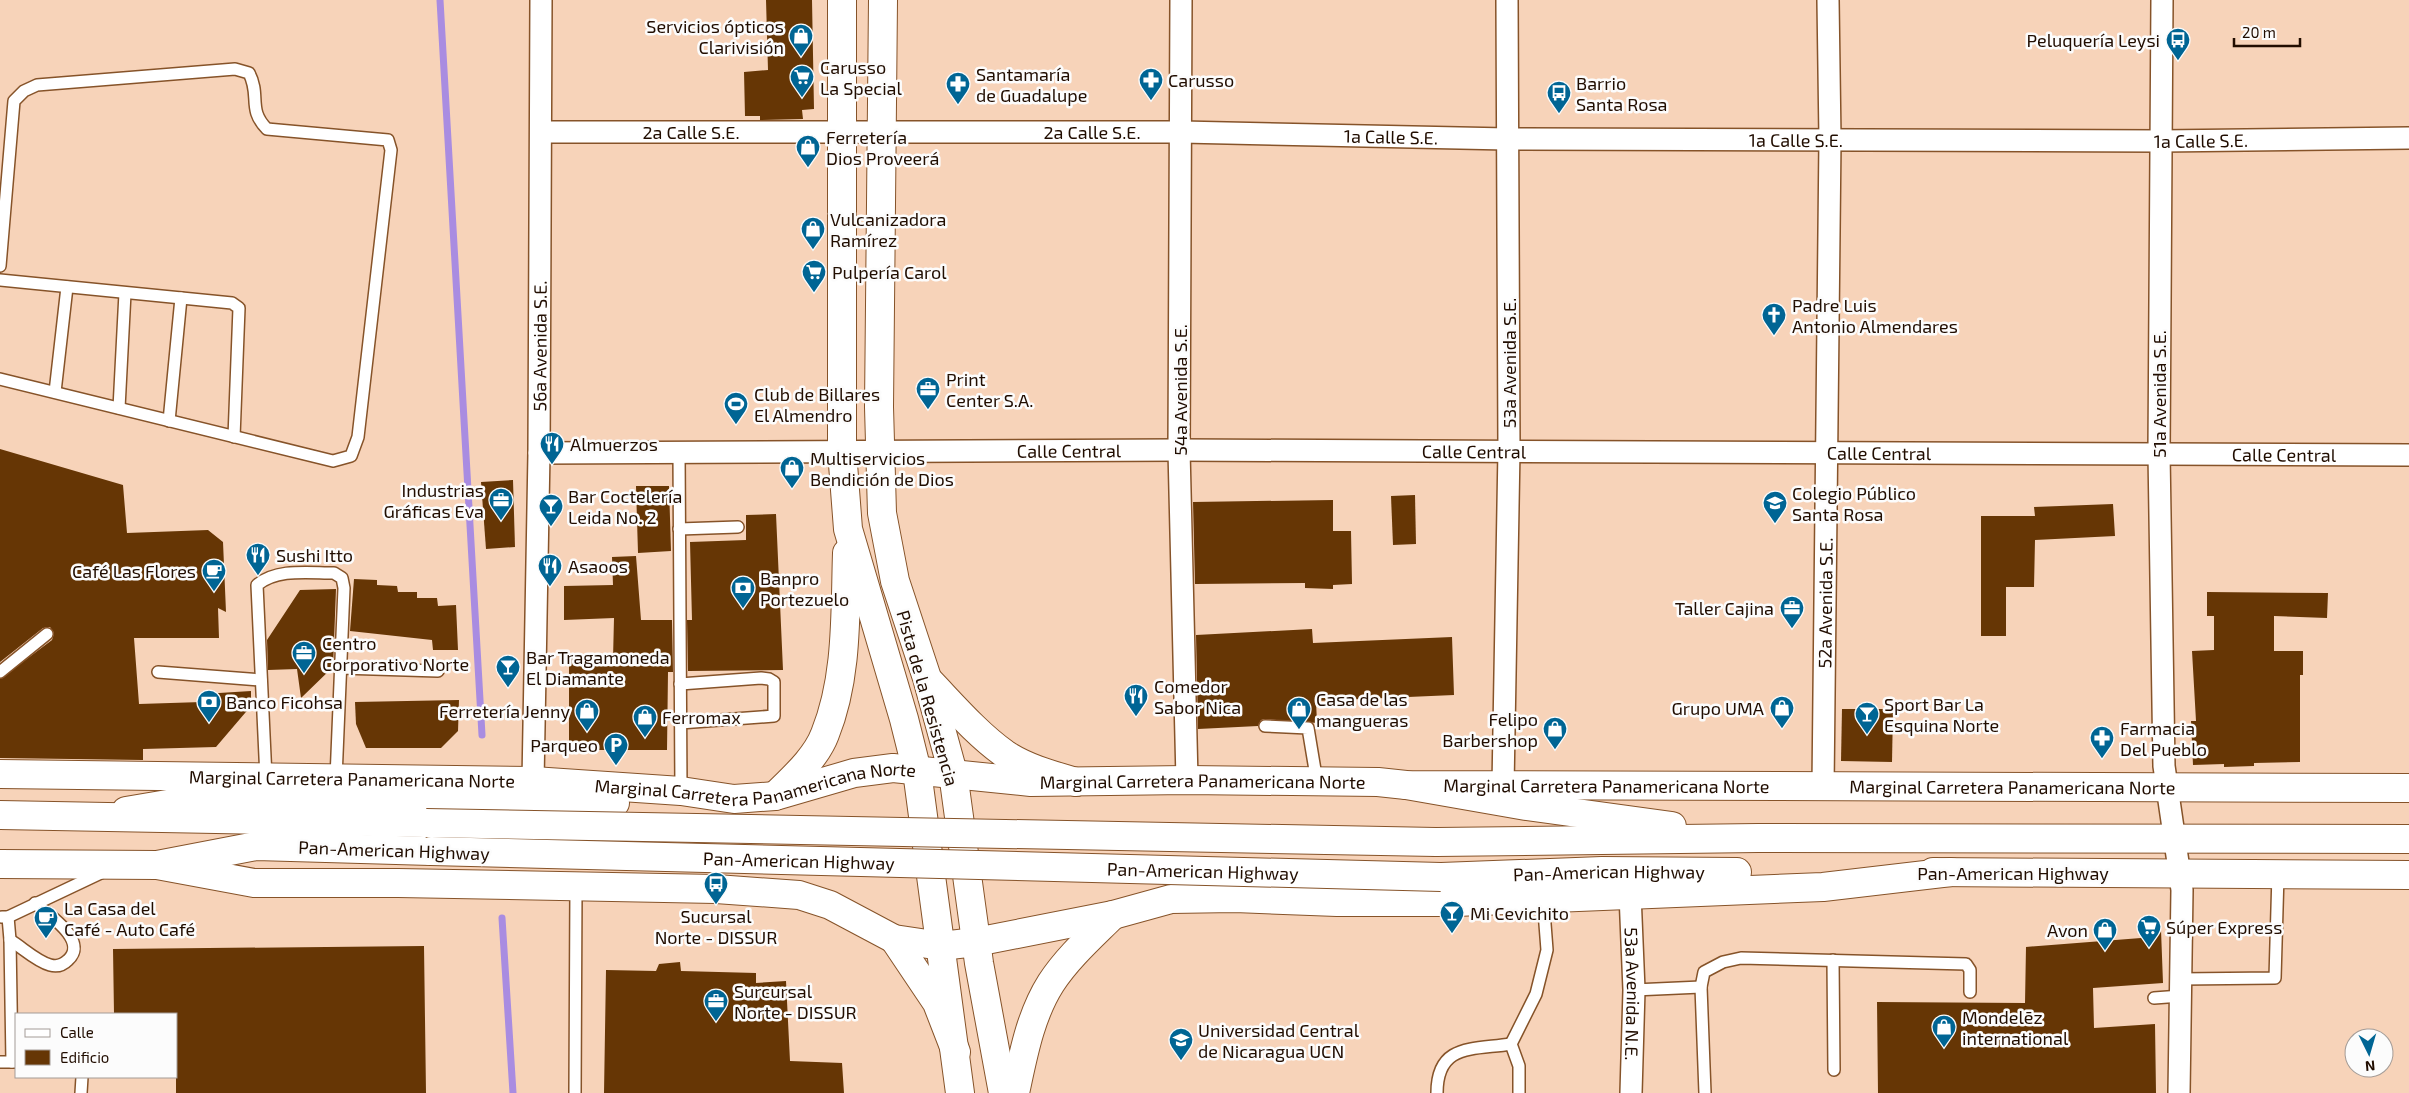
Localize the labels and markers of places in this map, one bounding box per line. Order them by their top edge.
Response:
place label: Servicios ópticos Clarivisión [646,15,784,58]
shop icon: Servicios ópticos Clarivisión [788,23,814,57]
bus stop icon: Peluquería Leysi [2165,27,2191,61]
place label: Peluquería Leysi [2026,29,2160,51]
place label: Carusso La Special [820,56,902,99]
place label: Santamaría de Guadalupe [976,63,1087,106]
supermarket icon: Carusso La Special [789,64,815,98]
pharmacy icon: Carusso [1138,67,1164,101]
place label: Carusso [1168,69,1234,91]
pharmacy icon: Santamaría de Guadalupe [945,71,971,105]
place label: Barrio Santa Rosa [1576,72,1667,115]
bus stop icon: Barrio Santa Rosa [1546,80,1572,114]
place label: Ferretería Dios Proveerá [826,126,939,169]
shop icon: Ferretería Dios Proveerá [795,134,821,168]
place label: Vulcanizadora Ramírez [830,208,946,251]
shop icon: Vulcanizadora Ramírez [800,216,826,250]
supermarket icon: Pulpería Carol [801,259,827,293]
place label: Pulpería Carol [832,261,947,283]
place label: Padre Luis Antonio Almendares [1792,294,1958,337]
church icon: Padre Luis Antonio Almendares [1761,302,1787,336]
place label: Print Center S.A. [946,368,1033,411]
office icon: Print Center S.A. [915,376,941,410]
place label: Club de Billares El Almendro [754,383,880,426]
sports icon: Club de Billares El Almendro [723,391,749,425]
restaurant icon: Almuerzos [539,431,565,465]
place label: Almuerzos [570,433,658,455]
place label: Multiservicios Bendición de Dios [810,447,954,490]
shop icon: Multiservicios Bendición de Dios [779,455,805,489]
place label: Industrias Gráficas Eva [383,479,484,522]
place label: Colegio Público Santa Rosa [1792,482,1916,525]
place label: Bar Coctelería Leida No. 2 [568,485,682,528]
office icon: Industrias Gráficas Eva [488,487,514,521]
school or university icon: Colegio Público Santa Rosa [1762,490,1788,524]
bar icon: Bar Coctelería Leida No. 2 [538,493,564,527]
restaurant icon: Sushi Itto [245,542,271,576]
place label: Sushi Itto [276,544,353,566]
restaurant icon: Asaoos [537,553,563,587]
place label: Asaoos [568,555,628,577]
cafe icon: Café Las Flores [201,558,227,592]
place label: Café Las Flores [72,560,196,582]
place label: Banpro Portezuelo [760,567,849,610]
bank icon: Banpro Portezuelo [730,575,756,609]
office icon: Taller Cajina [1779,595,1805,629]
place label: Taller Cajina [1675,597,1774,619]
place label: Centro Corporativo Norte [322,632,469,675]
office icon: Centro Corporativo Norte [291,640,317,674]
place label: Bar Tragamoneda El Diamante [526,646,670,689]
bar icon: Bar Tragamoneda El Diamante [495,654,521,688]
place label: Comedor Sabor Nica [1154,675,1241,718]
restaurant icon: Comedor Sabor Nica [1123,683,1149,717]
place label: Casa de las mangueras [1316,688,1408,731]
bank icon: Banco Ficohsa [196,689,222,723]
place label: Banco Ficohsa [226,691,343,713]
place label: Sport Bar La Esquina Norte [1884,693,1999,736]
shop icon: Grupo UMA [1769,695,1795,729]
shop icon: Casa de las mangueras [1286,696,1312,730]
place label: Grupo UMA [1672,697,1765,719]
shop icon: Ferretería Jenny [574,698,600,732]
place label: Ferretería Jenny [439,700,570,722]
bar icon: Sport Bar La Esquina Norte [1854,701,1880,735]
shop icon: Ferromax [632,704,658,738]
place label: Ferromax [662,706,741,728]
place label: Felipo Barbershop [1442,708,1538,751]
shop icon: Felipo Barbershop [1542,716,1568,750]
place label: Farmacia Del Pueblo [2120,717,2207,760]
pharmacy icon: Farmacia Del Pueblo [2089,725,2115,759]
parking icon: Parqueo [603,732,629,766]
place label: Parqueo [530,734,598,756]
bus stop icon: Sucursal Norte - DISSUR [703,871,729,905]
place label: La Casa del Café - Auto Café [64,897,195,940]
bar icon: Mi Cevichito [1439,900,1465,934]
place label: Mi Cevichito [1470,902,1569,924]
cafe icon: La Casa del Café - Auto Café [33,905,59,939]
place label: Sucursal Norte - DISSUR [655,905,777,948]
supermarket icon: Súper Express [2136,914,2162,948]
place label: Súper Express [2166,916,2282,938]
shop icon: Avon [2092,917,2118,951]
place label: Avon [2047,919,2088,941]
place label: Surcursal Norte - DISSUR [734,980,857,1023]
office icon: Surcursal Norte - DISSUR [703,988,729,1022]
place label: Mondelēz international [1962,1006,2069,1049]
shop icon: Mondelēz international [1931,1014,1957,1048]
place label: Universidad Central de Nicaragua UCN [1198,1019,1360,1062]
school or university icon: Universidad Central de Nicaragua UCN [1168,1027,1194,1061]

